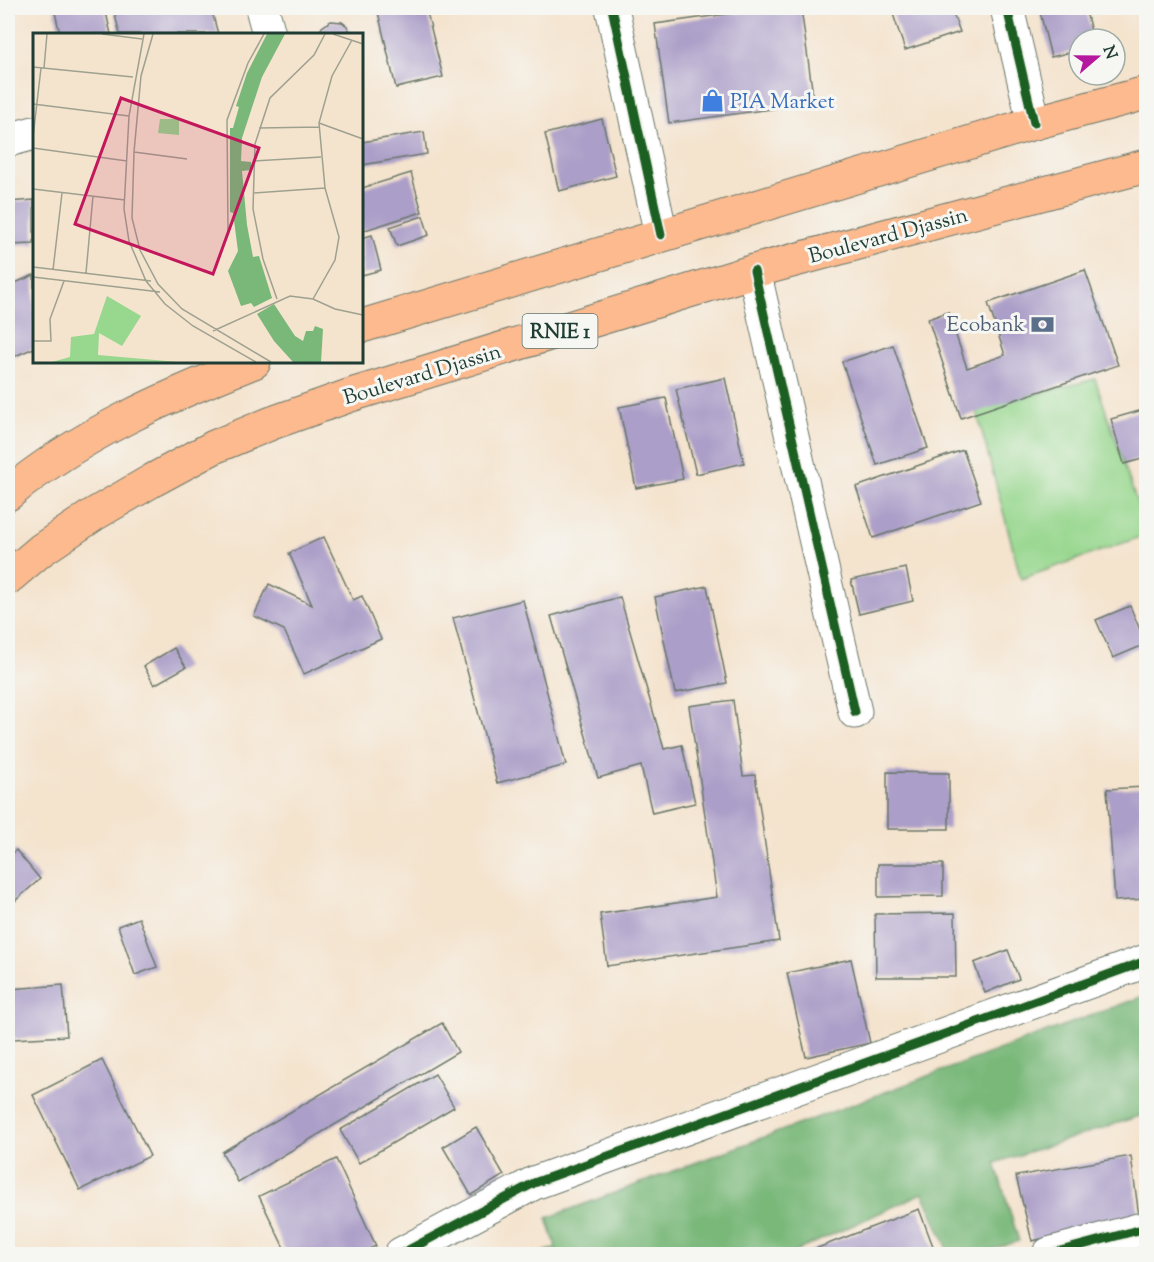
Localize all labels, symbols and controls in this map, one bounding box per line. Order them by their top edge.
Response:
north arrow [1067,27,1127,87]
inset map [33,33,363,363]
text: N [1096,43,1122,63]
shop icon: PIA Market [699,88,725,114]
place label: PIA Market [730,88,835,118]
street label: Boulevard Djassin [806,201,971,273]
place label: Ecobank [947,311,1026,341]
bank icon: Ecobank [1030,311,1056,337]
road number: RNIE 1 [522,314,598,348]
street label: Boulevard Djassin [340,338,505,414]

